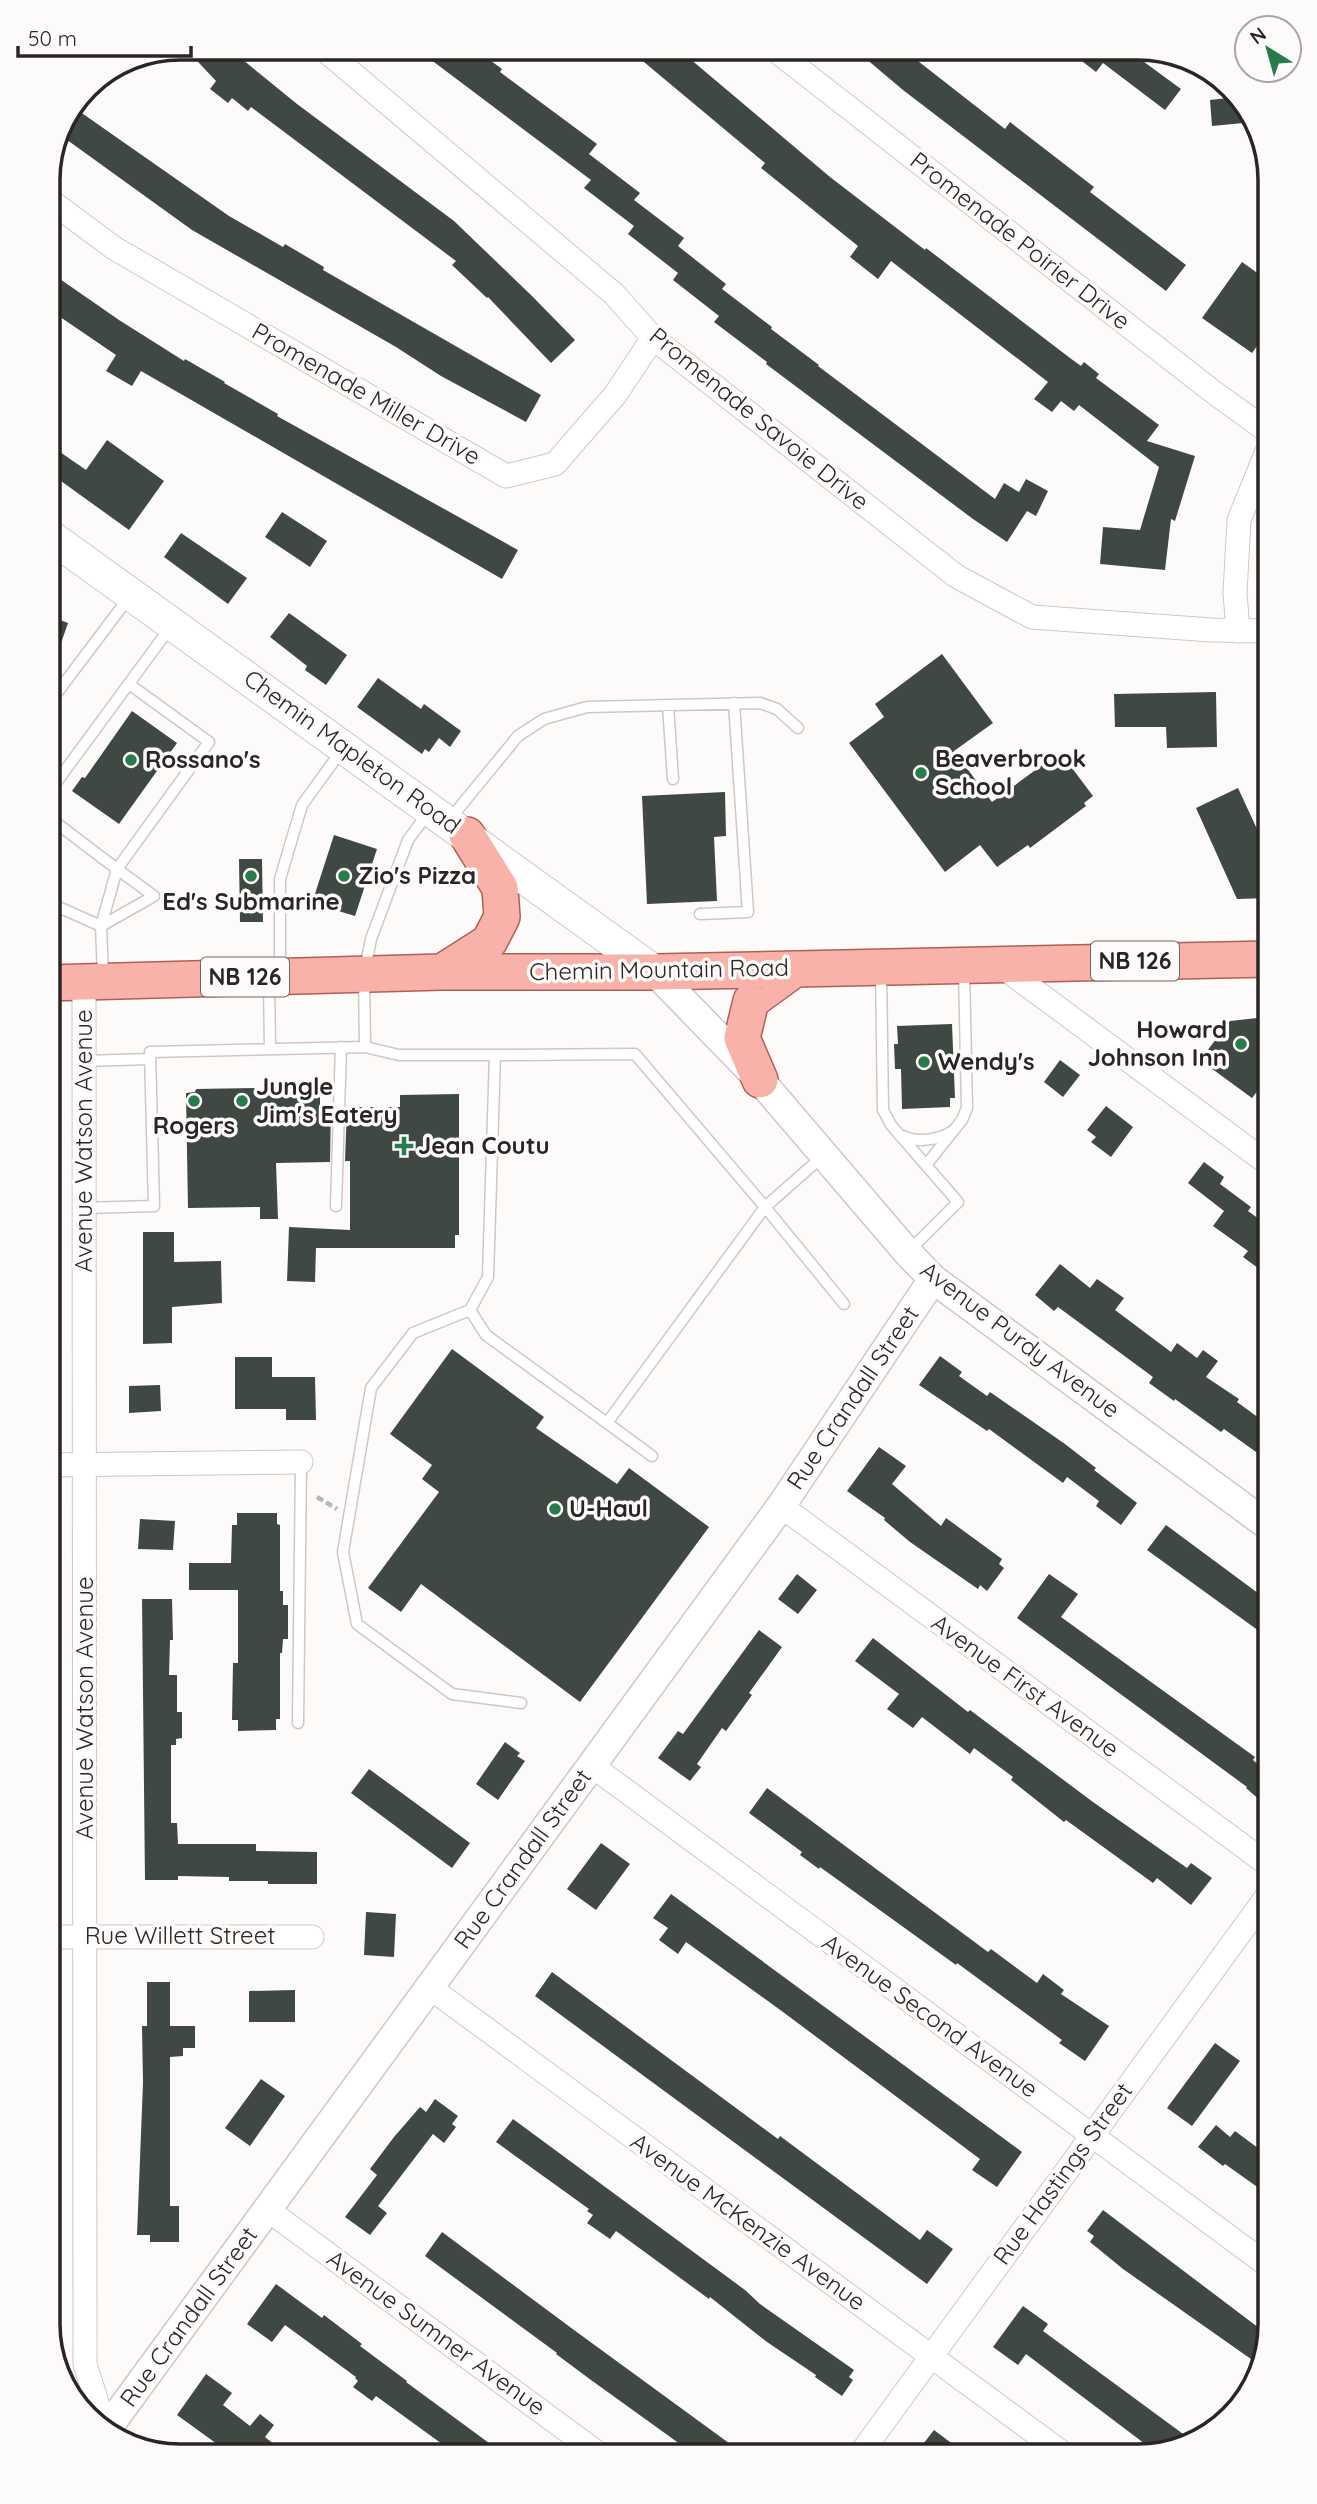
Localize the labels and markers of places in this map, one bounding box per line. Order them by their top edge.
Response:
place label: Beaverbrook School [935,743,1086,801]
place label: Rossano's [145,744,261,774]
marker: Rossano's [123,752,139,768]
marker: Beaverbrook School [913,765,929,781]
place label: Zio's Pizza [358,860,476,890]
marker: Ed's Submarine [243,868,259,884]
marker: Zio's Pizza [336,868,352,884]
place label: Ed's Submarine [162,886,340,916]
place label: Howard Johnson Inn [1088,1014,1227,1072]
marker: Howard Johnson Inn [1233,1036,1249,1052]
place label: Wendy's [938,1046,1035,1076]
marker: Wendy's [916,1054,932,1070]
place label: Jungle Jim's Eatery [256,1071,398,1129]
marker: Rogers [186,1093,202,1109]
marker: Jungle Jim's Eatery [234,1093,250,1109]
place label: Rogers [153,1110,235,1140]
place label: Jean Coutu [418,1130,550,1160]
marker: Jean Coutu [396,1138,412,1154]
place label: U-Haul [569,1493,648,1523]
marker: U-Haul [547,1501,563,1517]

